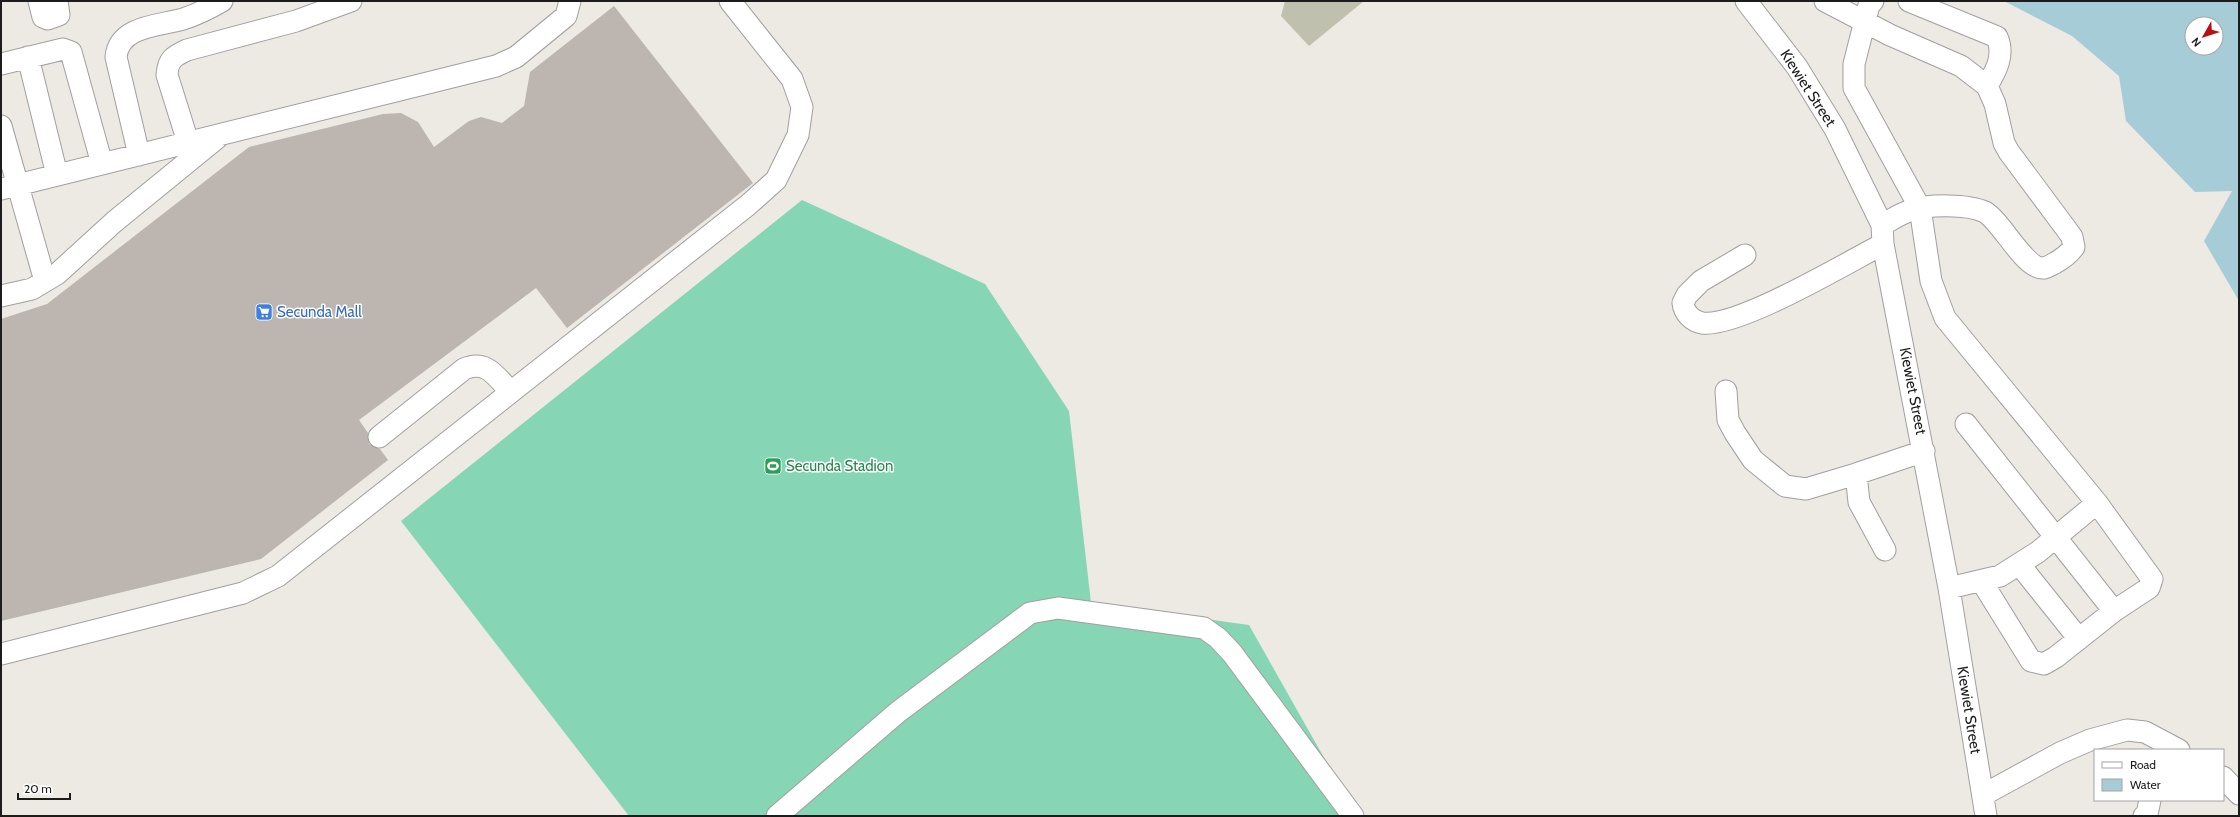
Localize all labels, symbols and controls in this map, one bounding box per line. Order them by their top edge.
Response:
north arrow [2184,16,2224,56]
text: N [2188,35,2204,50]
street label: Kiewiet Street [1776,46,1840,130]
supermarket icon: Secunda Mall [254,302,274,322]
place label: Secunda Mall [277,303,362,321]
street label: Kiewiet Street [1896,346,1930,436]
sports icon: Secunda Stadion [763,456,783,476]
place label: Secunda Stadion [786,457,893,475]
street label: Kiewiet Street [1953,665,1985,755]
legend [2094,749,2224,801]
text: Road [2130,757,2156,772]
scale bar [18,775,70,801]
text: Water [2130,777,2161,792]
text: 20 m [24,781,52,796]

